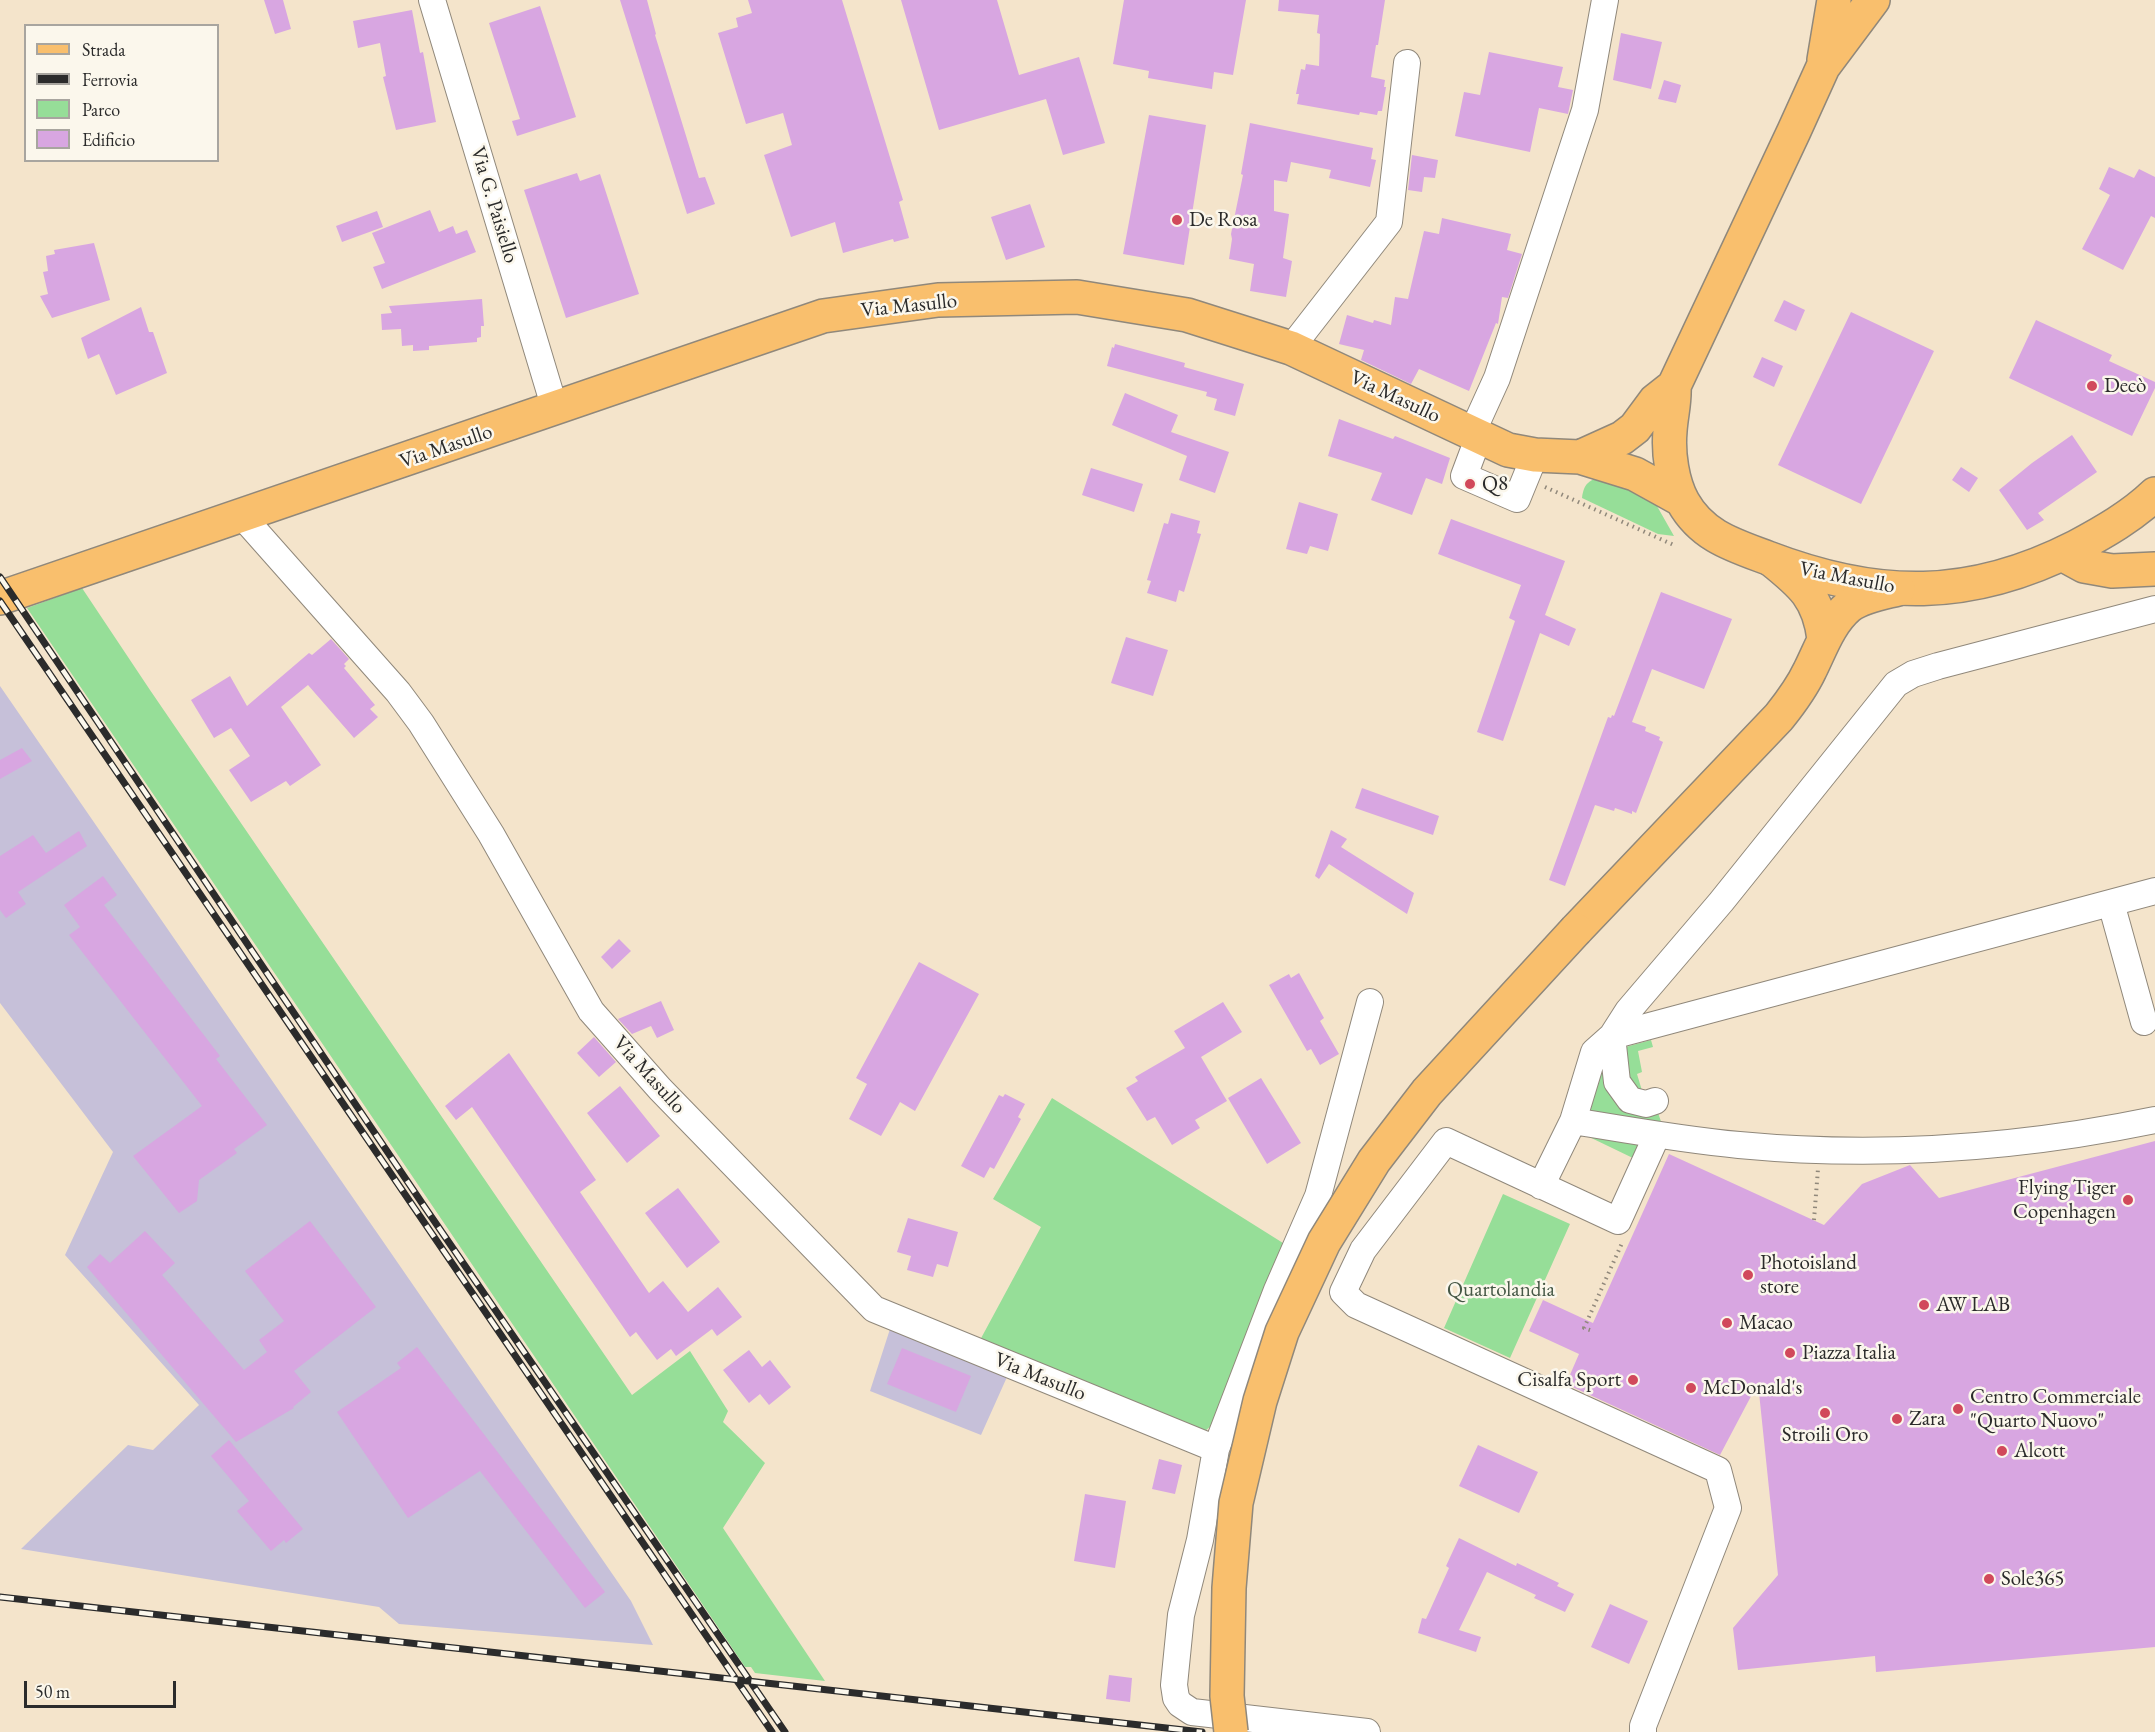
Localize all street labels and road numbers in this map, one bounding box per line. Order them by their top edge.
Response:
street label: Via G. Paisiello [464,144,524,266]
street label: Via Masullo [860,288,958,324]
street label: Via Masullo [1346,365,1444,429]
street label: Via Masullo [396,419,496,475]
street label: Via Masullo [1797,556,1897,600]
street label: Via Masullo [607,1031,691,1119]
street label: Via Masullo [990,1347,1090,1407]

